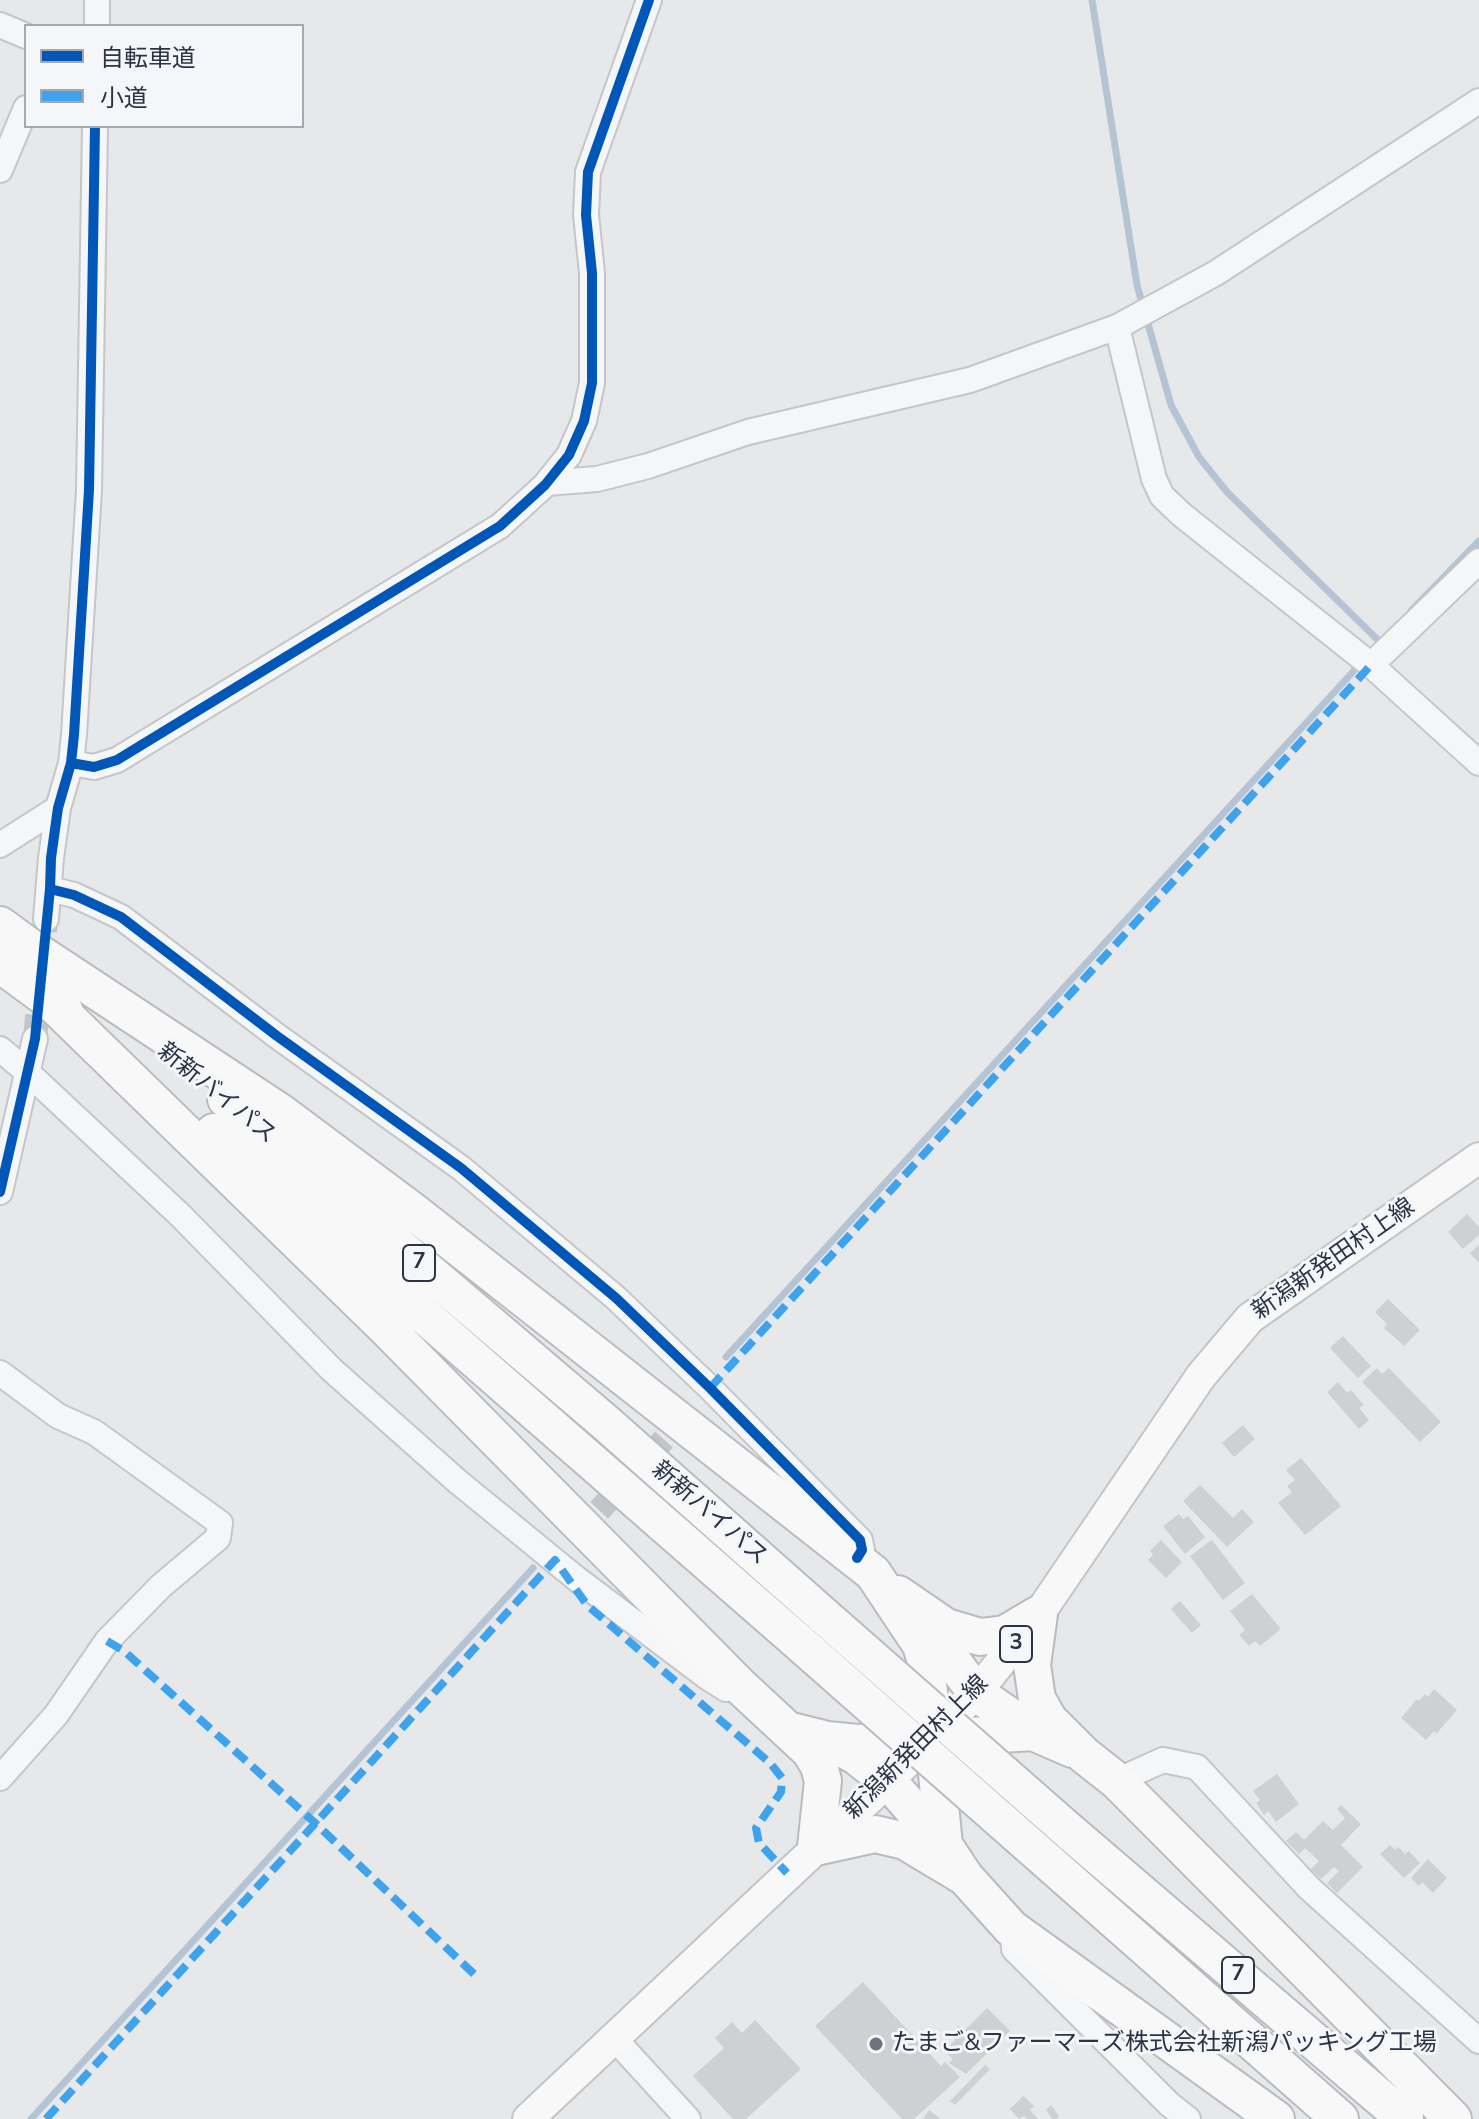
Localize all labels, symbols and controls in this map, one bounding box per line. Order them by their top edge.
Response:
legend [24,24,304,128]
text: 自転車道 [100,42,196,74]
text: 小道 [100,82,148,114]
street label: 新新バイパス [151,1037,281,1151]
street label: 新潟新発田村上線 [1247,1193,1421,1327]
road number: 7 [403,1245,435,1281]
street label: 新新バイパス [645,1456,773,1572]
road number: 3 [1000,1626,1032,1662]
street label: 新潟新発田村上線 [839,1670,995,1826]
road number: 7 [1222,1957,1254,1993]
place label: たまご&ファーマーズ株式会社新潟パッキング工場 [892,2030,1437,2058]
marker: たまご&ファーマーズ株式会社新潟パッキング工場 [867,2035,885,2053]

